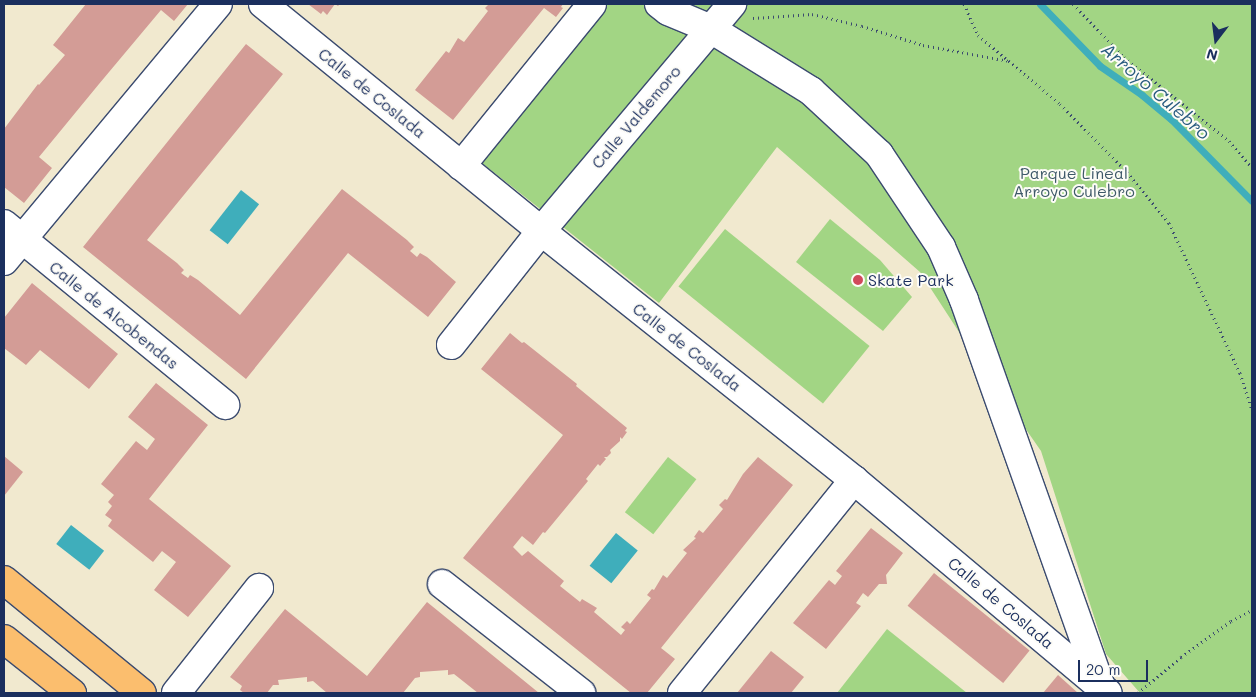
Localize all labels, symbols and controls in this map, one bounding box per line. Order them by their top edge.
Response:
north arrow [1191,15,1241,65]
water label: Arroyo Culebro [1097,38,1215,144]
street label: Calle de Coslada [315,44,429,142]
text: N [1204,44,1220,66]
street label: Calle Valdemoro [587,62,685,172]
park label: Parque Lineal Arroyo Culebro [1013,163,1135,201]
street label: Calle de Alcobendas [46,257,182,373]
place label: Skate Park [868,270,954,290]
marker: Skate Park [852,274,864,286]
street label: Calle de Coslada [629,299,745,395]
street label: Calle de Coslada [944,553,1058,653]
scale bar [1081,650,1151,682]
text: 20 m [1086,659,1120,679]

